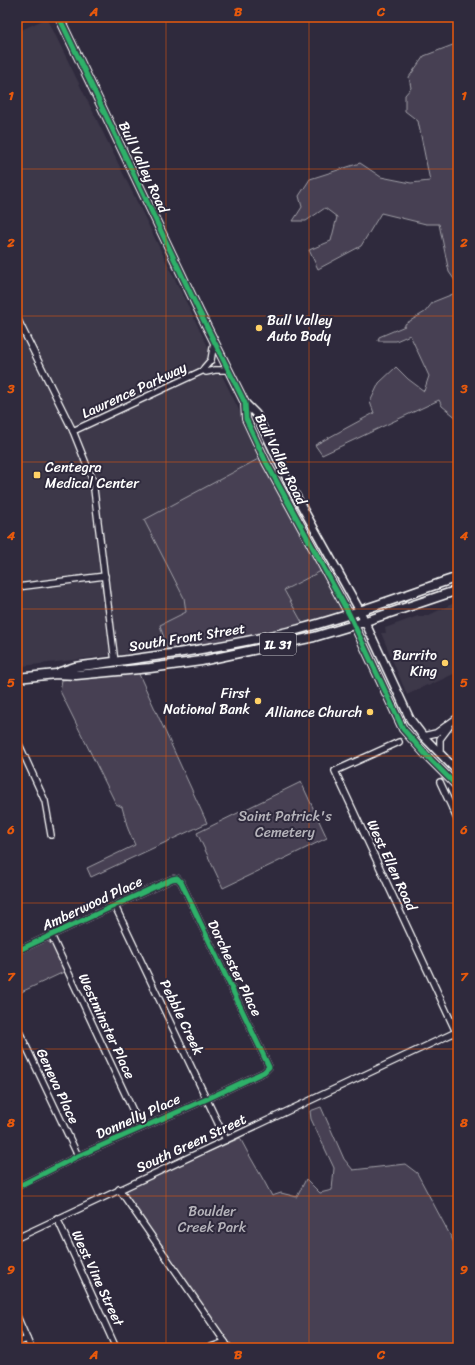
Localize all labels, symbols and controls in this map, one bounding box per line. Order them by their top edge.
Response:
text: A [89,0,98,23]
text: B [234,0,243,23]
text: C [376,0,386,23]
text: 1 [8,84,14,107]
text: 1 [461,84,467,107]
street label: Bull Valley Road [111,117,176,219]
text: 2 [6,231,15,254]
text: 2 [459,231,468,254]
place label: Bull Valley Auto Body [266,308,333,349]
marker: Bull Valley Auto Body [254,323,264,333]
street label: Lawrence Parkway [77,355,192,426]
text: 3 [6,377,15,400]
text: 3 [459,377,468,400]
street label: Bull Valley Road [248,409,314,511]
place label: Centegra Medical Center [45,455,140,496]
marker: Centegra Medical Center [32,470,42,480]
text: 4 [6,524,16,547]
text: 4 [459,524,469,547]
street label: South Front Street [127,616,247,659]
road number: IL 31 [260,633,296,655]
place label: Burrito King [393,643,437,684]
marker: Burrito King [440,658,450,668]
text: 5 [7,671,15,694]
text: 5 [460,671,468,694]
place label: First National Bank [163,681,251,722]
marker: First National Bank [253,696,263,706]
place label: Alliance Church [264,700,362,725]
marker: Alliance Church [365,707,375,717]
park label: Saint Patrick's Cemetery [238,804,332,845]
street label: West Ellen Road [359,815,424,917]
text: 6 [6,818,15,841]
text: 6 [459,818,468,841]
street label: Amberwood Place [37,869,147,938]
street label: Dorchester Place [200,915,269,1021]
text: 7 [7,965,16,988]
text: 7 [460,965,469,988]
street label: Westminster Place [71,969,142,1083]
street label: Pebble Creek [152,975,211,1060]
street label: Geneva Place [29,1044,86,1128]
street label: Donnelly Place [92,1087,185,1146]
street label: South Green Street [132,1107,251,1180]
text: 8 [6,1111,15,1134]
text: 8 [459,1111,468,1134]
park label: Boulder Creek Park [178,1199,247,1240]
street label: West Vine Street [64,1226,131,1332]
text: 9 [7,1258,15,1281]
text: 9 [460,1258,468,1281]
text: A [89,1343,98,1365]
text: B [234,1343,243,1365]
text: C [376,1343,386,1365]

